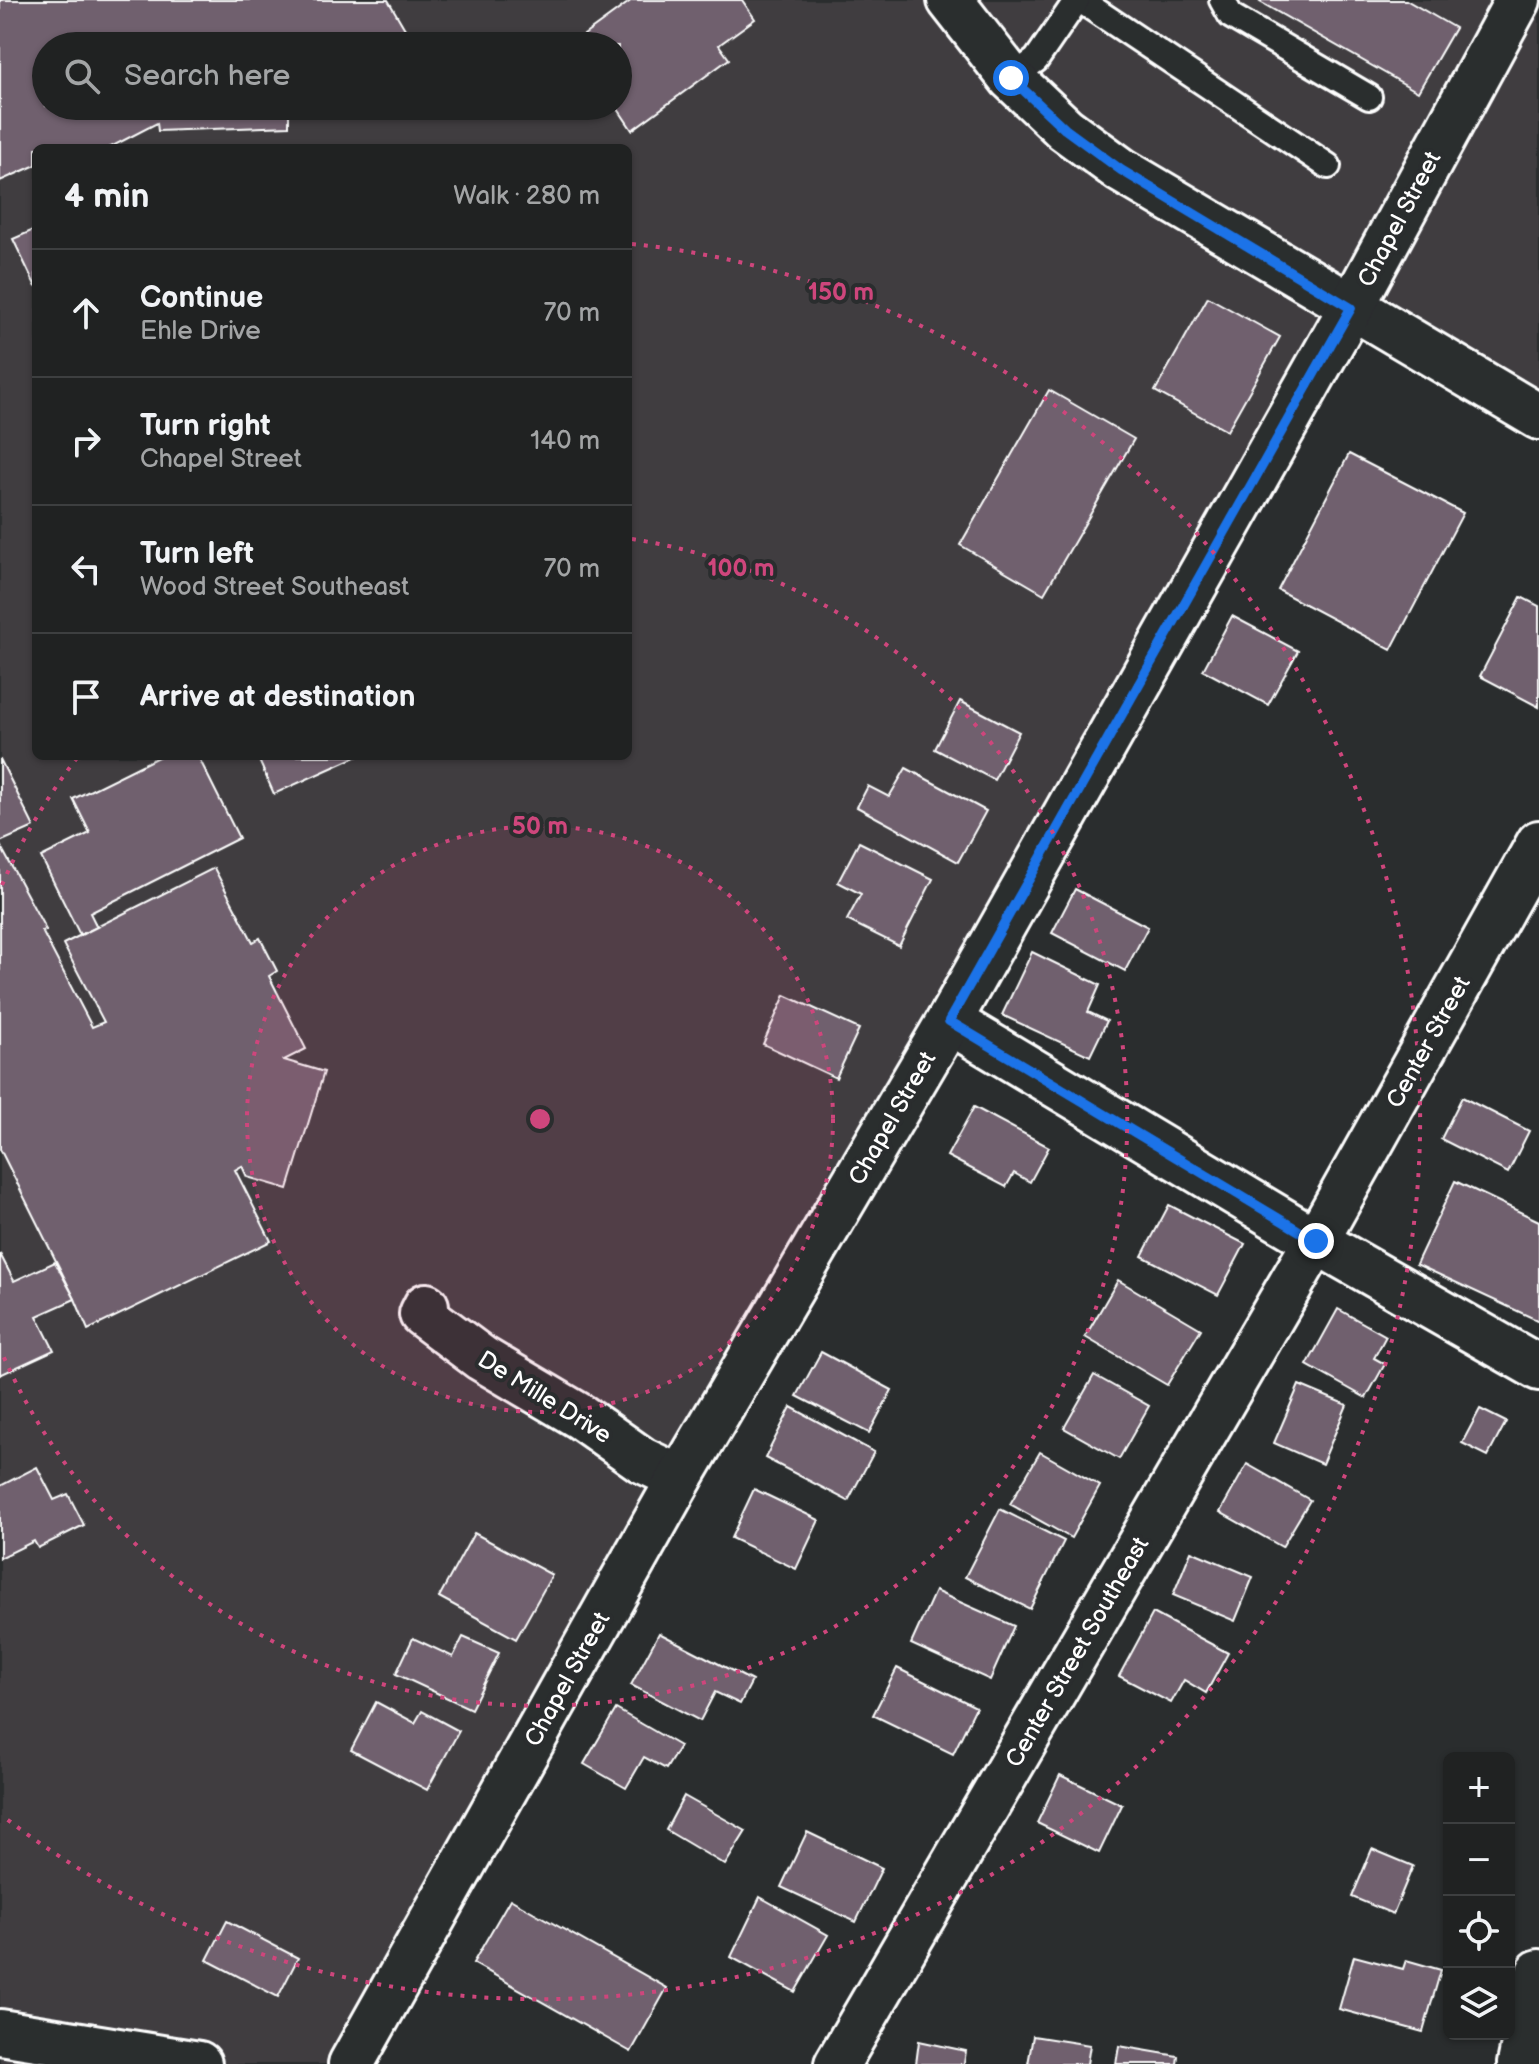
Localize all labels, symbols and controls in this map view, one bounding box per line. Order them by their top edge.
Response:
search box [32,32,632,120]
icon: search [60,54,104,98]
text: Search here [124,58,290,94]
route start [993,60,1029,96]
street label: Chapel Street [1352,146,1448,292]
text: 4 min [64,176,150,217]
text: Walk · 280 m [453,181,600,212]
text: 150 m [808,278,874,307]
text: Continue [140,280,263,316]
icon: ahead [64,291,108,335]
text: 70 m [543,298,600,329]
text: Ehle Drive [140,316,261,347]
text: Turn right [140,408,271,444]
icon: right [64,419,108,463]
text: 140 m [530,426,600,457]
text: Chapel Street [140,444,302,475]
text: Turn left [140,536,254,572]
icon: left [64,547,108,591]
text: 70 m [543,554,600,585]
text: 100 m [708,554,774,583]
text: Wood Street Southeast [140,572,409,603]
icon: arrive [64,675,108,719]
text: Arrive at destination [140,679,416,715]
text: 50 m [512,812,568,841]
street label: Center Street [1380,971,1477,1113]
street label: Chapel Street [843,1046,943,1190]
centre of rings [526,1105,554,1133]
route end [1298,1223,1334,1259]
street label: De Mille Drive [473,1345,617,1450]
street label: Center Street Southeast [1000,1531,1156,1773]
street label: Chapel Street [519,1606,617,1752]
map controls [1443,1752,1515,2040]
button: + [1443,1752,1515,1824]
button: − [1443,1824,1515,1896]
button: locate [1443,1896,1515,1968]
button: layers [1443,1968,1515,2040]

